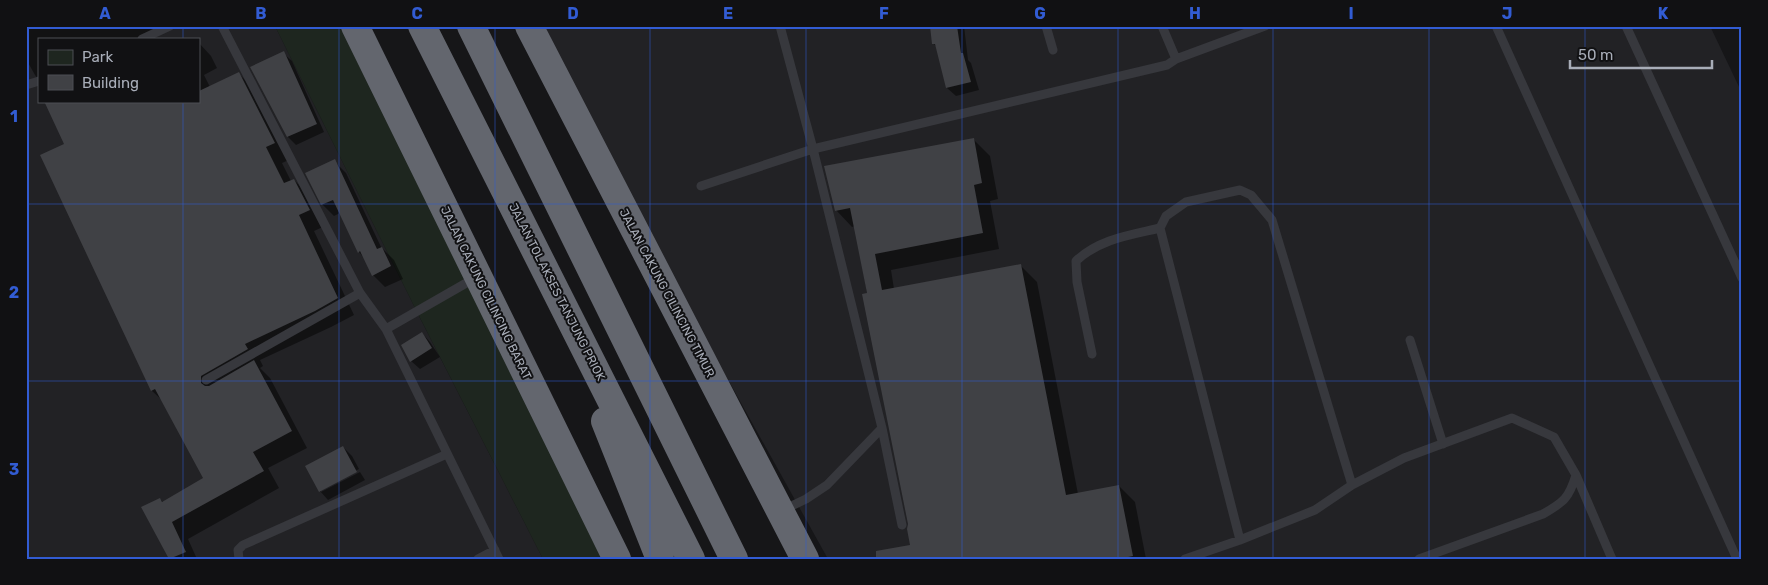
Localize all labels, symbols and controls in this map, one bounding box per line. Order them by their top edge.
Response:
text: A [99,4,111,23]
text: B [255,4,267,23]
text: C [411,4,423,23]
text: D [567,4,579,23]
text: E [723,4,733,23]
text: F [879,4,889,23]
text: G [1034,4,1046,23]
text: H [1189,4,1201,23]
text: I [1348,4,1354,23]
text: J [1502,4,1512,23]
text: K [1658,4,1669,23]
legend [38,38,200,102]
scale bar [1570,38,1713,70]
text: 50 m [1578,46,1613,64]
text: Park [82,48,113,66]
text: Building [82,74,139,92]
text: 1 [10,107,18,126]
street label: JALAN TOL AKSES TANJUNG PRIOK [506,201,608,384]
street label: JALAN CAKUNG CILINCING BARAT [438,204,534,382]
street label: JALAN CAKUNG CILINCING TIMUR [617,206,718,380]
text: 2 [9,283,19,302]
text: 3 [9,460,19,479]

